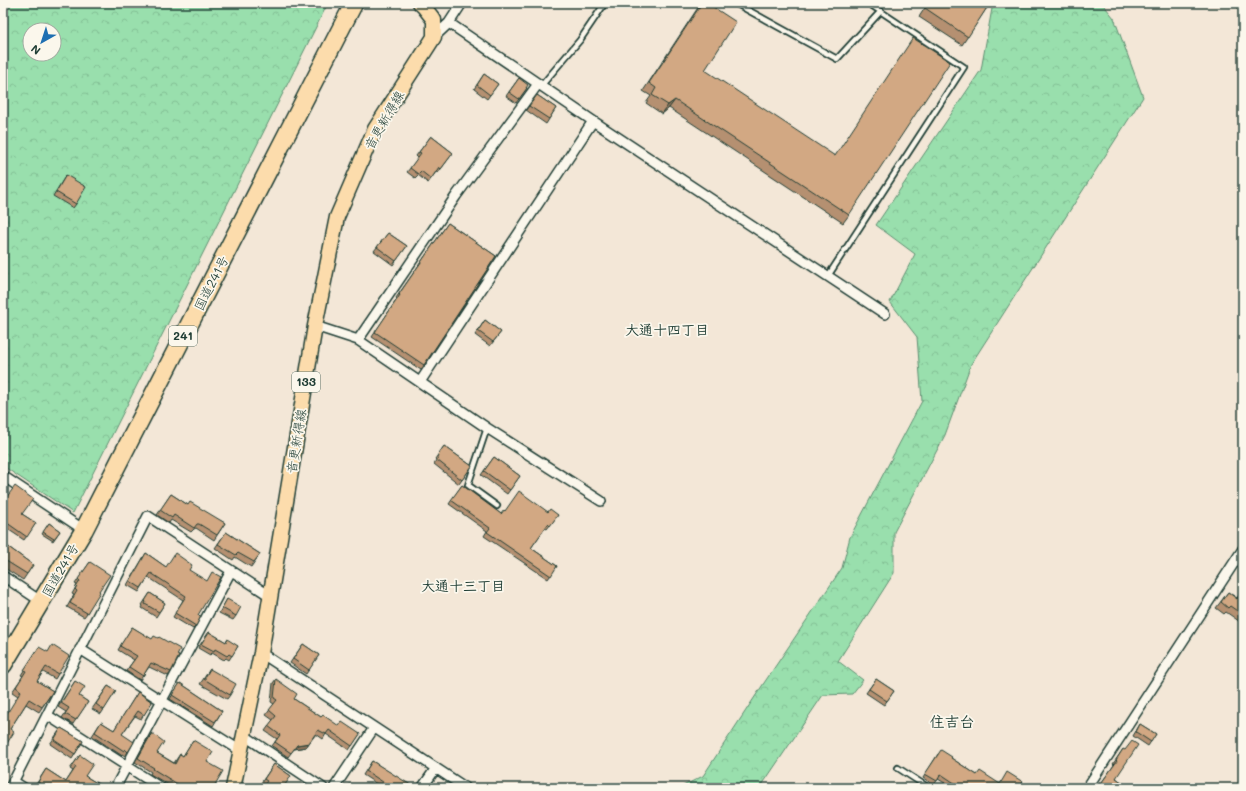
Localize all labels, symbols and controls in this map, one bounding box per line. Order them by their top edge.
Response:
north arrow [22,22,62,62]
text: N [27,42,43,59]
street label: 音更新得線 [360,86,408,152]
street label: 国道241号 [189,252,232,313]
district label: 大通十四丁目 [625,320,709,339]
road number: 241 [169,326,197,346]
road number: 133 [292,372,320,392]
street label: 音更新得線 [282,407,309,474]
street label: 国道241号 [37,540,82,600]
district label: 大通十三丁目 [421,576,505,595]
district label: 住吉台 [929,711,975,731]

